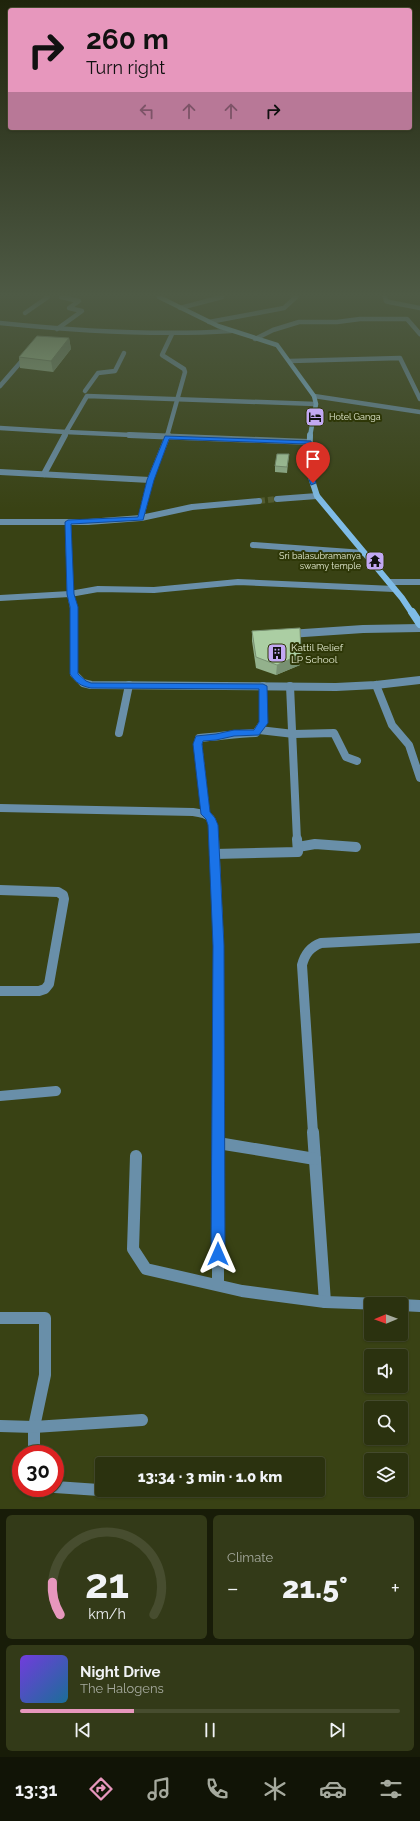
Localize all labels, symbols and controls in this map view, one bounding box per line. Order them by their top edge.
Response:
text: 260 m [86,23,169,56]
icon: right [20,24,72,76]
text: Turn right [86,57,165,78]
icon: left [136,100,158,122]
icon: ahead [178,100,200,122]
icon: ahead [220,100,242,122]
icon: right [262,100,284,122]
hotel icon: Hotel Ganga [304,406,326,428]
place label: Hotel Ganga [329,412,381,422]
pin [296,442,330,483]
icon: arrive [302,448,324,470]
temple icon: Sri balasubramanya swamy temple [364,550,386,572]
place label: Sri balasubramanya swamy temple [279,551,362,571]
building icon: Kattil Relief LP School [266,642,288,664]
place label: Kattil Relief LP School [291,642,344,665]
position arrow [197,1233,239,1275]
north arrow [364,1297,408,1341]
map controls [364,1297,408,1497]
button: sound [364,1349,408,1393]
button: search [364,1401,408,1445]
speed limit sign: 30 [12,1445,64,1497]
button: layers [364,1453,408,1497]
text: 13:34 · 3 min · 1.0 km [138,1468,282,1486]
text: Climate [227,1550,273,1565]
text: 21 [84,1559,129,1608]
text: 21.5° [282,1570,348,1605]
text: − [227,1575,239,1601]
text: + [391,1575,400,1601]
text: km/h [88,1606,125,1622]
text: Night Drive [80,1663,160,1681]
text: The Halogens [80,1681,164,1696]
icon: previous [72,1719,94,1741]
icon: pause [199,1719,221,1741]
icon: next [326,1719,348,1741]
icon: directions [87,1775,115,1803]
icon: music [145,1775,173,1803]
icon: phone [203,1775,231,1803]
icon: climate [261,1775,289,1803]
icon: car [319,1775,347,1803]
icon: filters [377,1775,405,1803]
text: 13:31 [15,1779,57,1800]

